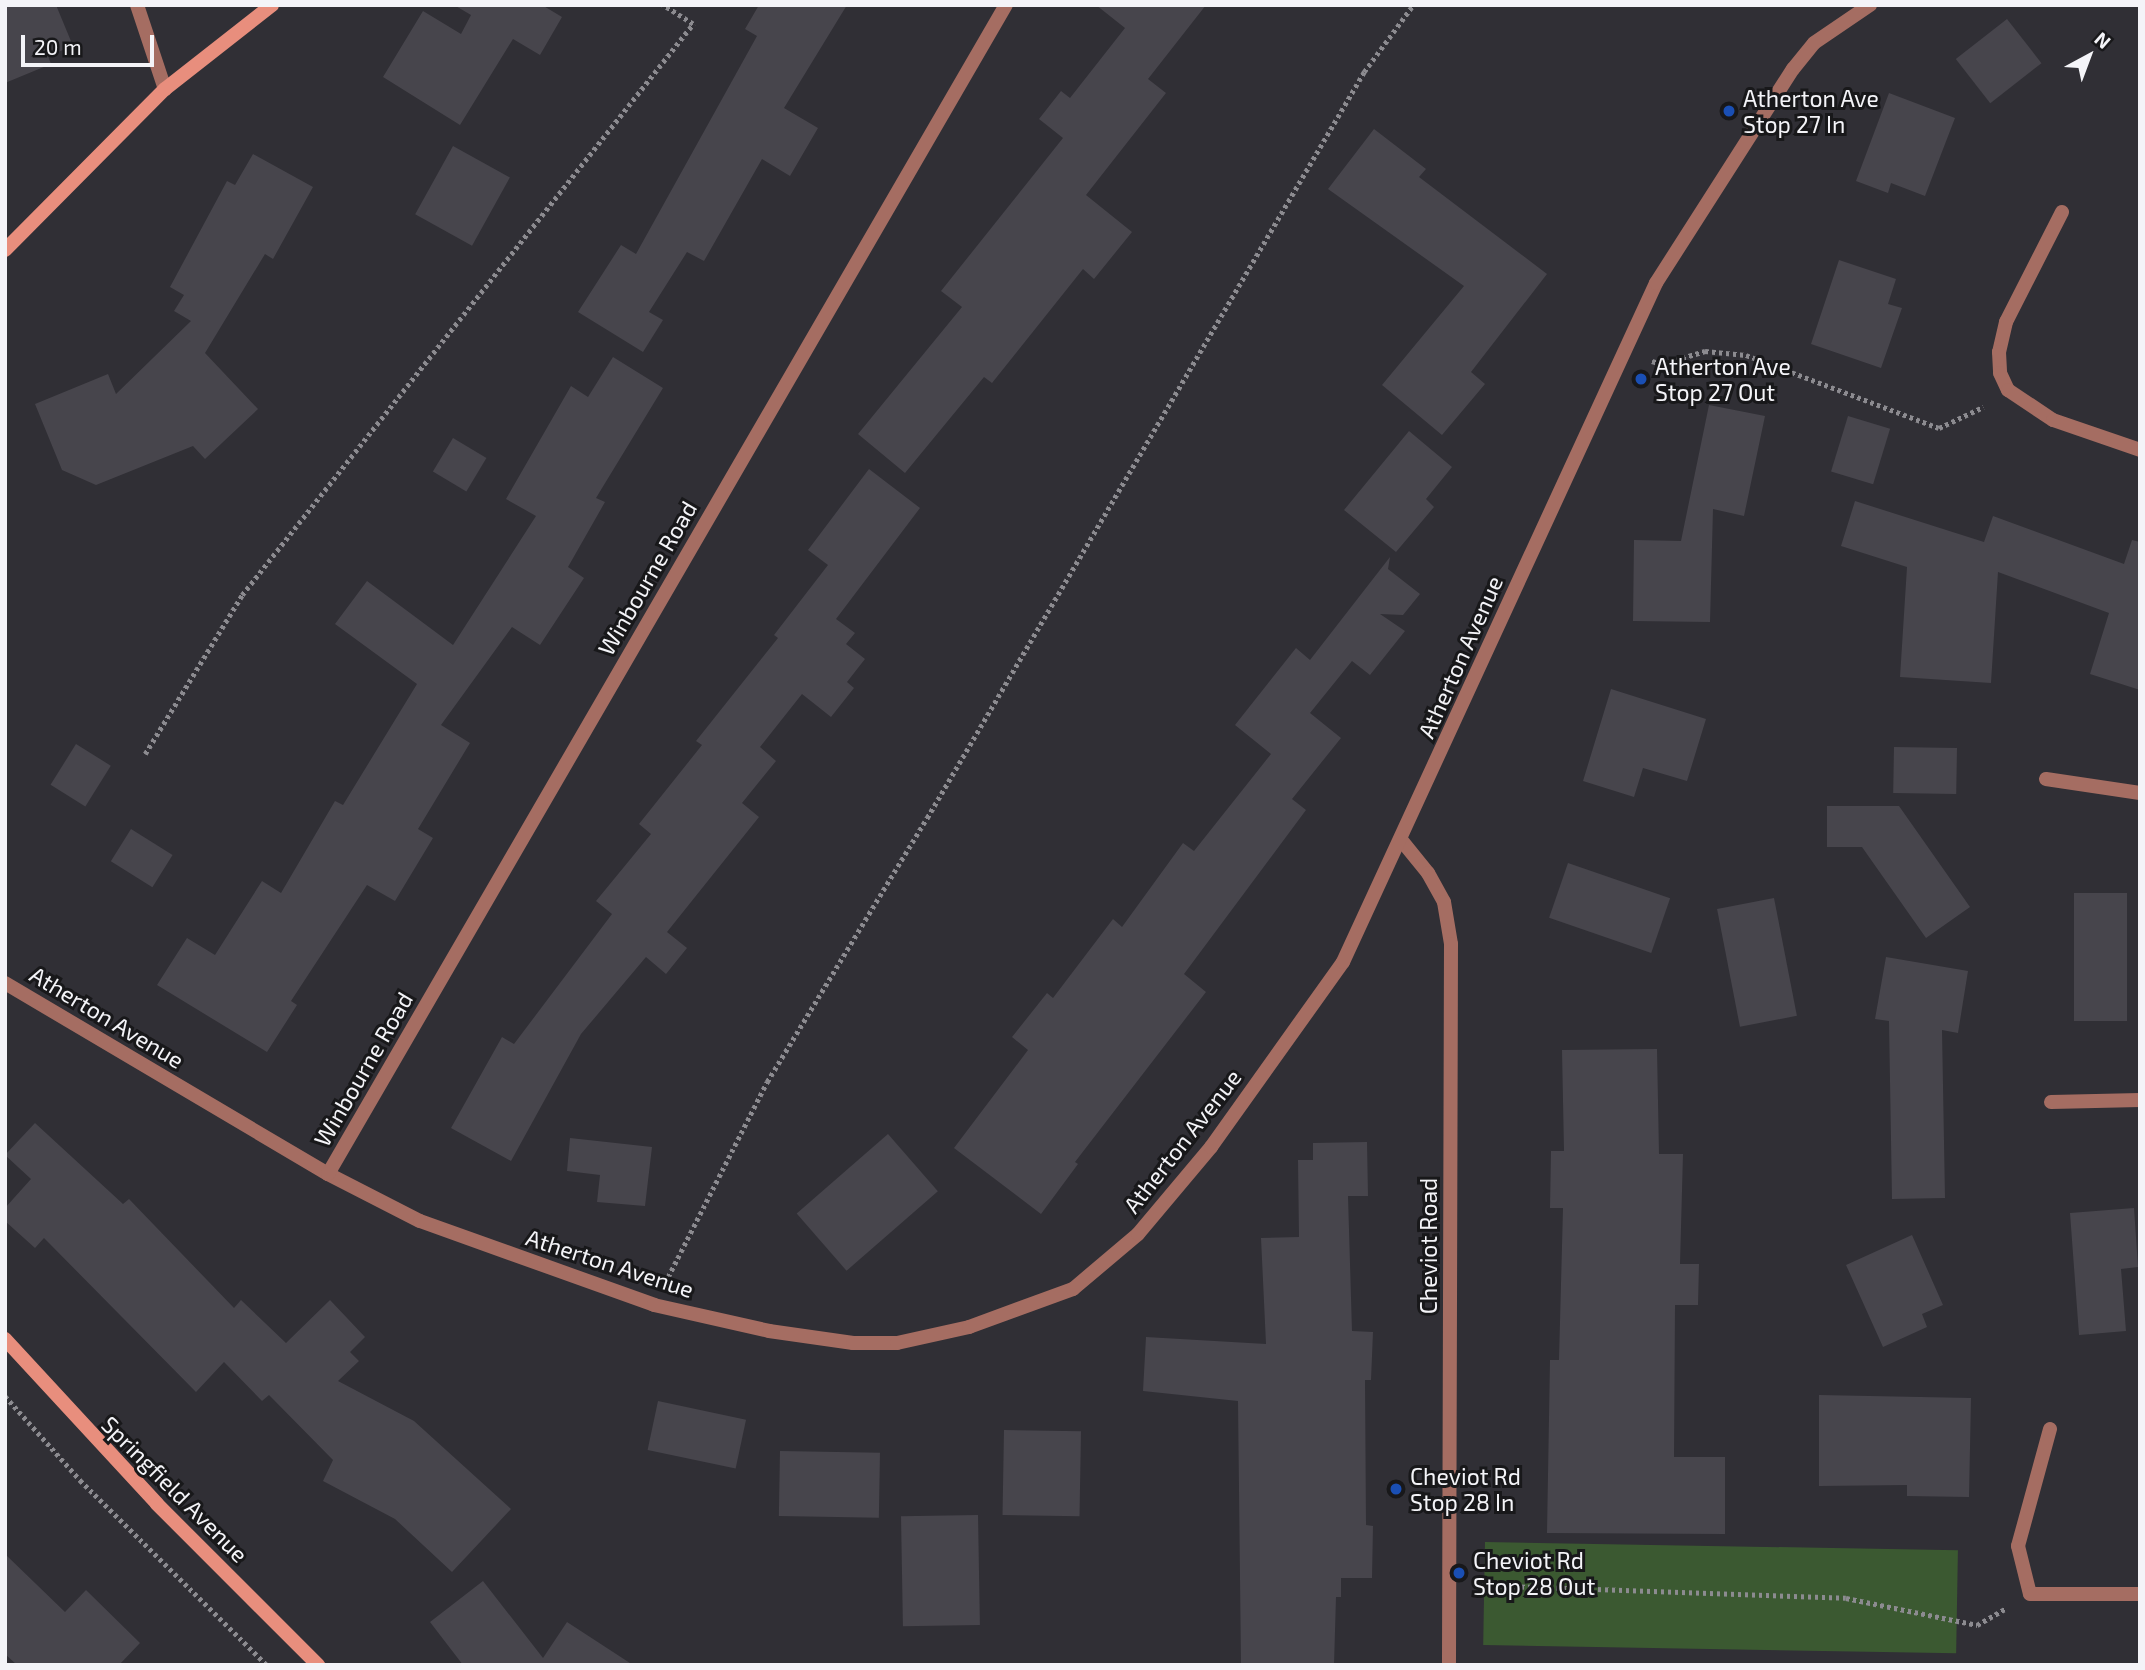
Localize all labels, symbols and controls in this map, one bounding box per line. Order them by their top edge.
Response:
scale bar [24,21,158,65]
north arrow [2054,21,2124,91]
text: N [2090,27,2116,53]
text: 20 m [34,34,82,59]
place label: Atherton Ave Stop 27 In [1743,84,1879,138]
marker: Atherton Ave Stop 27 In [1721,103,1737,119]
place label: Atherton Ave Stop 27 Out [1655,352,1791,406]
marker: Atherton Ave Stop 27 Out [1633,371,1649,387]
street label: Winbourne Road [592,496,702,660]
street label: Atherton Avenue [1412,571,1508,743]
street label: Atherton Avenue [25,960,189,1074]
street label: Winbourne Road [308,987,418,1151]
street label: Atherton Avenue [1117,1063,1247,1219]
street label: Cheviot Road [1414,1178,1442,1314]
street label: Atherton Avenue [522,1223,698,1303]
street label: Springfield Avenue [96,1410,254,1568]
place label: Cheviot Rd Stop 28 In [1410,1462,1521,1516]
marker: Cheviot Rd Stop 28 In [1388,1481,1404,1497]
place label: Cheviot Rd Stop 28 Out [1473,1546,1595,1600]
marker: Cheviot Rd Stop 28 Out [1451,1565,1467,1581]

